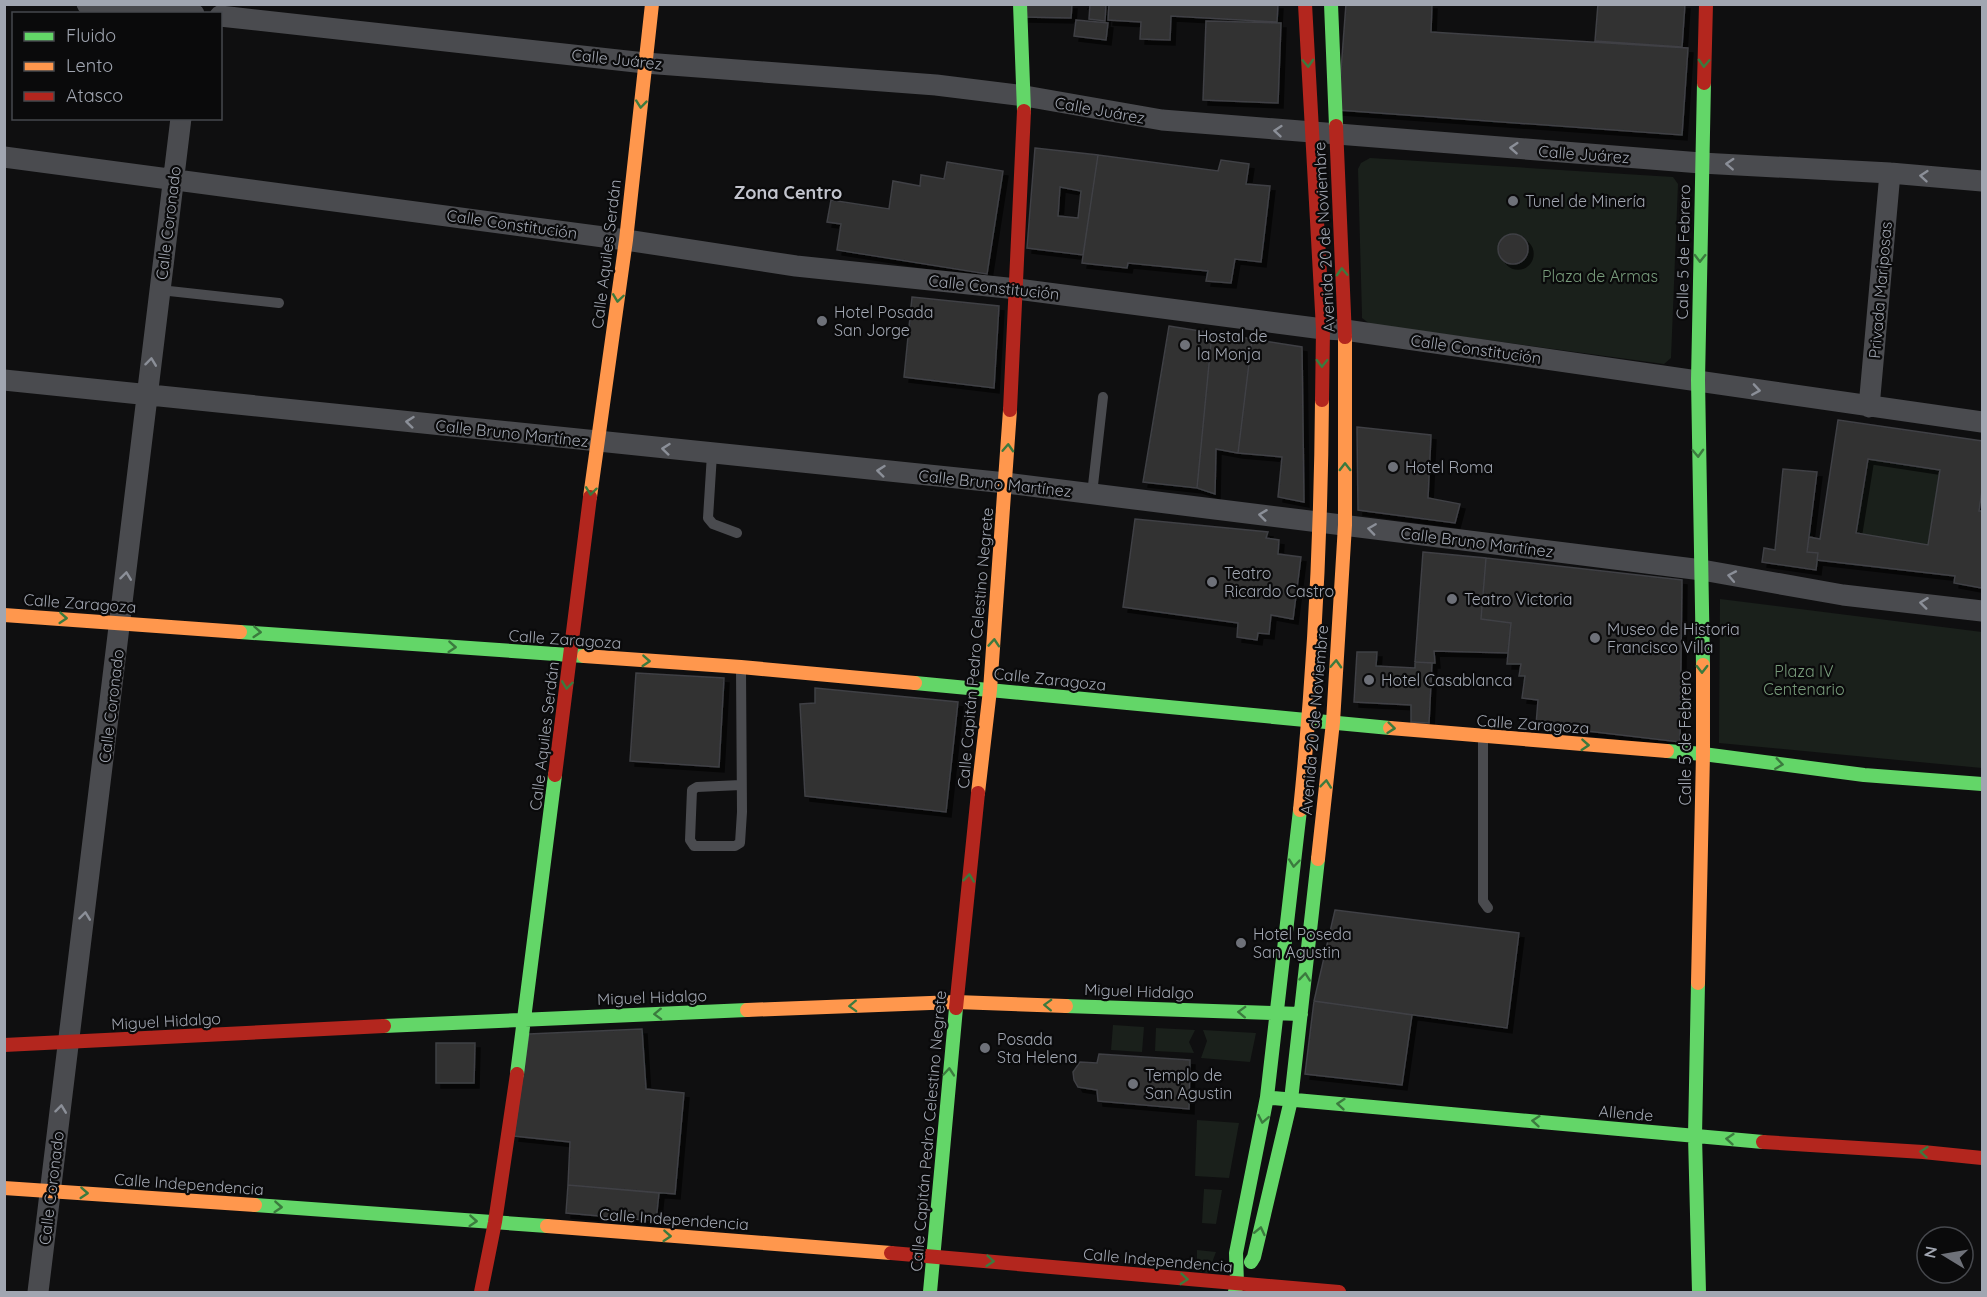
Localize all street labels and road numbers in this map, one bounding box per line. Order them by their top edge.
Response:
street label: Calle Juárez [571,44,663,74]
street label: Calle Juárez [1053,92,1147,128]
street label: Avenida 20 de Noviembre [1309,141,1339,333]
street label: Calle Juárez [1538,141,1630,167]
street label: Calle Coronado [151,165,185,281]
street label: Calle Aquiles Serdán [587,178,625,330]
street label: Calle 5 de Febrero [1672,184,1694,320]
street label: Calle Constitución [445,205,579,243]
street label: Privada Mariposas [1864,221,1896,359]
street label: Calle Constitución [928,270,1060,304]
street label: Calle Constitución [1409,330,1543,368]
street label: Calle Bruno Martínez [435,415,589,451]
street label: Calle Bruno Martínez [918,465,1072,501]
street label: Calle Capitán Pedro Celestino Negrete [953,507,997,789]
street label: Calle Bruno Martínez [1400,523,1554,561]
street label: Calle Zaragoza [23,589,137,617]
street label: Avenida 20 de Noviembre [1296,624,1332,816]
street label: Calle Zaragoza [508,625,622,653]
street label: Calle Coronado [94,648,128,764]
street label: Calle Aquiles Serdán [525,660,563,812]
street label: Calle Zaragoza [993,663,1107,695]
street label: Calle 5 de Febrero [1675,671,1695,805]
street label: Calle Zaragoza [1476,710,1590,738]
street label: Miguel Hidalgo [1084,979,1194,1003]
street label: Miguel Hidalgo [597,985,707,1009]
street label: Calle Capitán Pedro Celestino Negrete [906,990,950,1272]
street label: Miguel Hidalgo [111,1008,221,1034]
street label: Allende [1598,1101,1654,1125]
street label: Calle Coronado [34,1130,68,1246]
street label: Calle Independencia [113,1169,265,1199]
street label: Calle Independencia [598,1204,750,1234]
street label: Calle Independencia [1082,1243,1234,1277]

